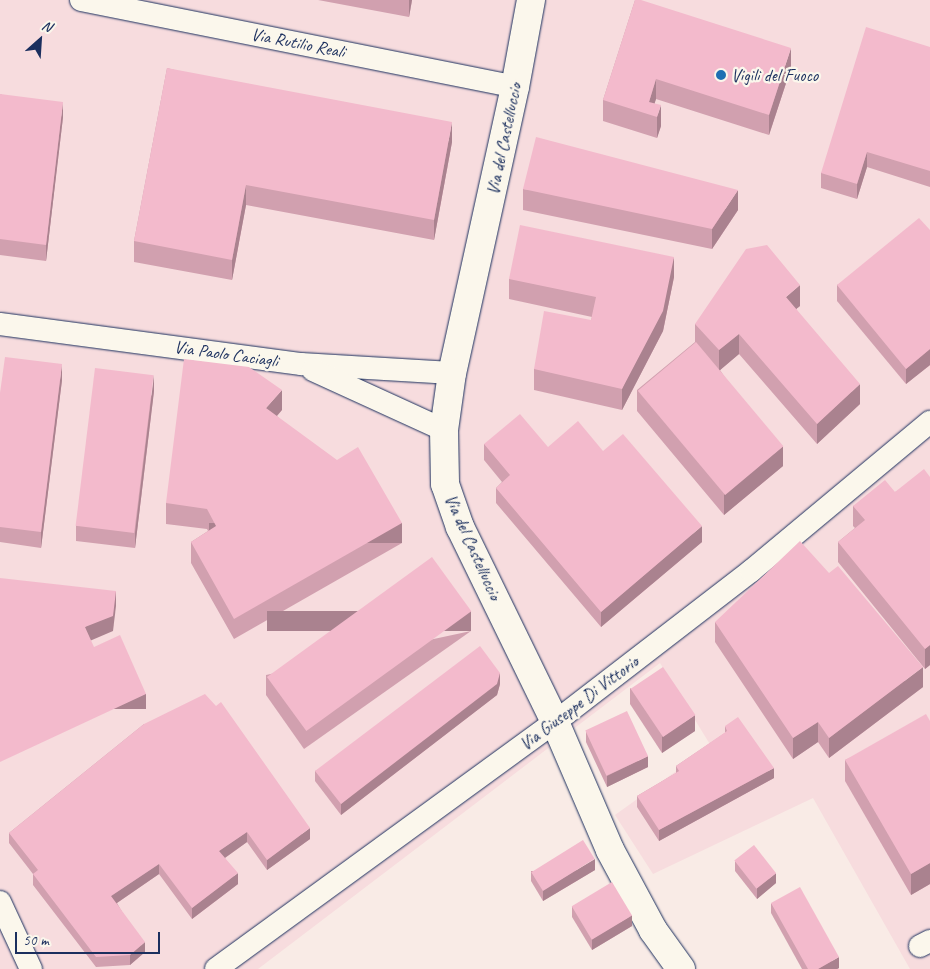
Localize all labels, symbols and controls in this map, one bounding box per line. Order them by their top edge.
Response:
north arrow [15,15,65,65]
text: N [39,17,54,36]
street label: Via Rutilio Reali [249,23,347,63]
place label: Vigili del Fuoco [731,64,818,86]
marker: Vigili del Fuoco [715,69,727,81]
street label: Via del Castelluccio [482,81,526,197]
street label: Via Paolo Caciagli [172,336,280,372]
street label: Via del Castelluccio [440,491,506,603]
street label: Via Giuseppe Di Vittorio [515,651,643,755]
scale bar [18,922,162,954]
text: 50 m [23,931,49,950]

